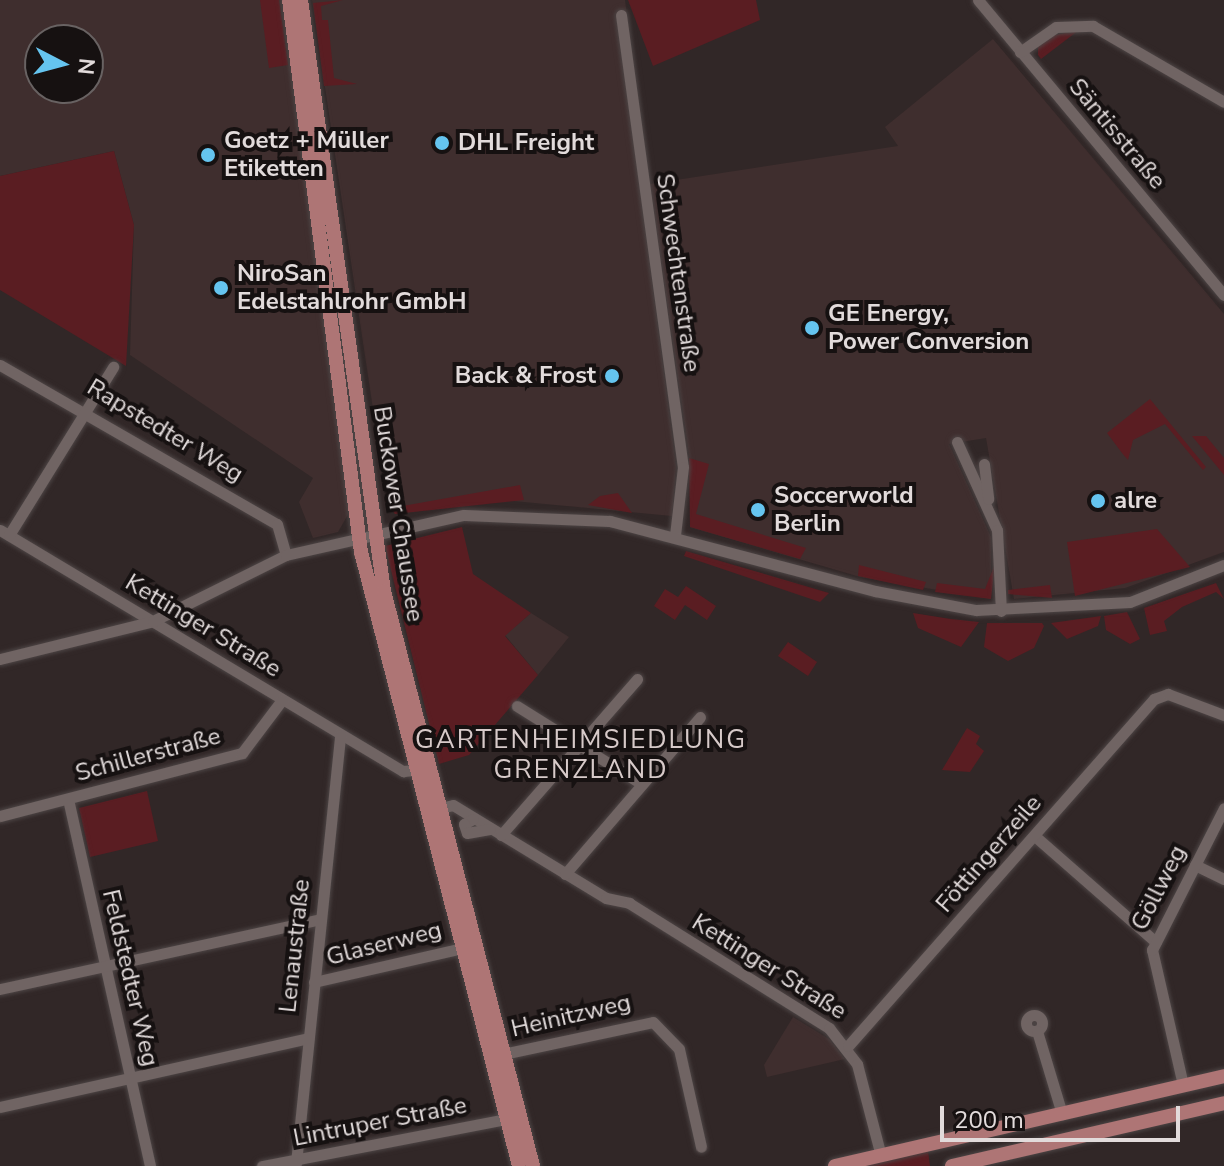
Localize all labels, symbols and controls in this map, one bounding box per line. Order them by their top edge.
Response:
north arrow [24,24,104,104]
text: N [70,57,102,76]
street label: Säntisstraße [1063,73,1171,195]
place label: Goetz + Müller Etiketten [224,127,389,183]
place label: DHL Freight [458,129,594,157]
marker: DHL Freight [433,134,451,152]
marker: Goetz + Müller Etiketten [199,146,217,164]
street label: Schwechtenstraße [650,172,706,374]
place label: NiroSan Edelstahlrohr GmbH [237,260,466,316]
marker: NiroSan Edelstahlrohr GmbH [212,279,230,297]
place label: GE Energy, Power Conversion [828,300,1029,356]
marker: GE Energy, Power Conversion [803,319,821,337]
place label: Back & Frost [455,362,596,390]
marker: Back & Frost [603,367,621,385]
street label: Rapstedter Weg [82,373,248,489]
street label: Buckower Chaussee [367,404,429,624]
place label: Soccerworld Berlin [774,482,914,538]
place label: alre [1114,487,1157,515]
marker: alre [1089,492,1107,510]
marker: Soccerworld Berlin [749,501,767,519]
street label: Kettinger Straße [120,568,286,684]
street label: Schillerstraße [72,722,224,788]
district label: GARTENHEIMSIEDLUNG GRENZLAND [415,724,747,786]
street label: Föttingerzeile [930,789,1048,919]
street label: Göllweg [1125,841,1193,935]
street label: Lenaustraße [274,878,316,1014]
street label: Feldstedter Weg [96,887,164,1069]
street label: Kettinger Straße [686,908,852,1026]
street label: Glaserweg [323,916,445,972]
street label: Heinitzweg [508,988,634,1044]
scale bar [944,1090,1184,1140]
street label: Lintruper Straße [291,1091,469,1153]
text: 200 m [954,1104,1024,1136]

